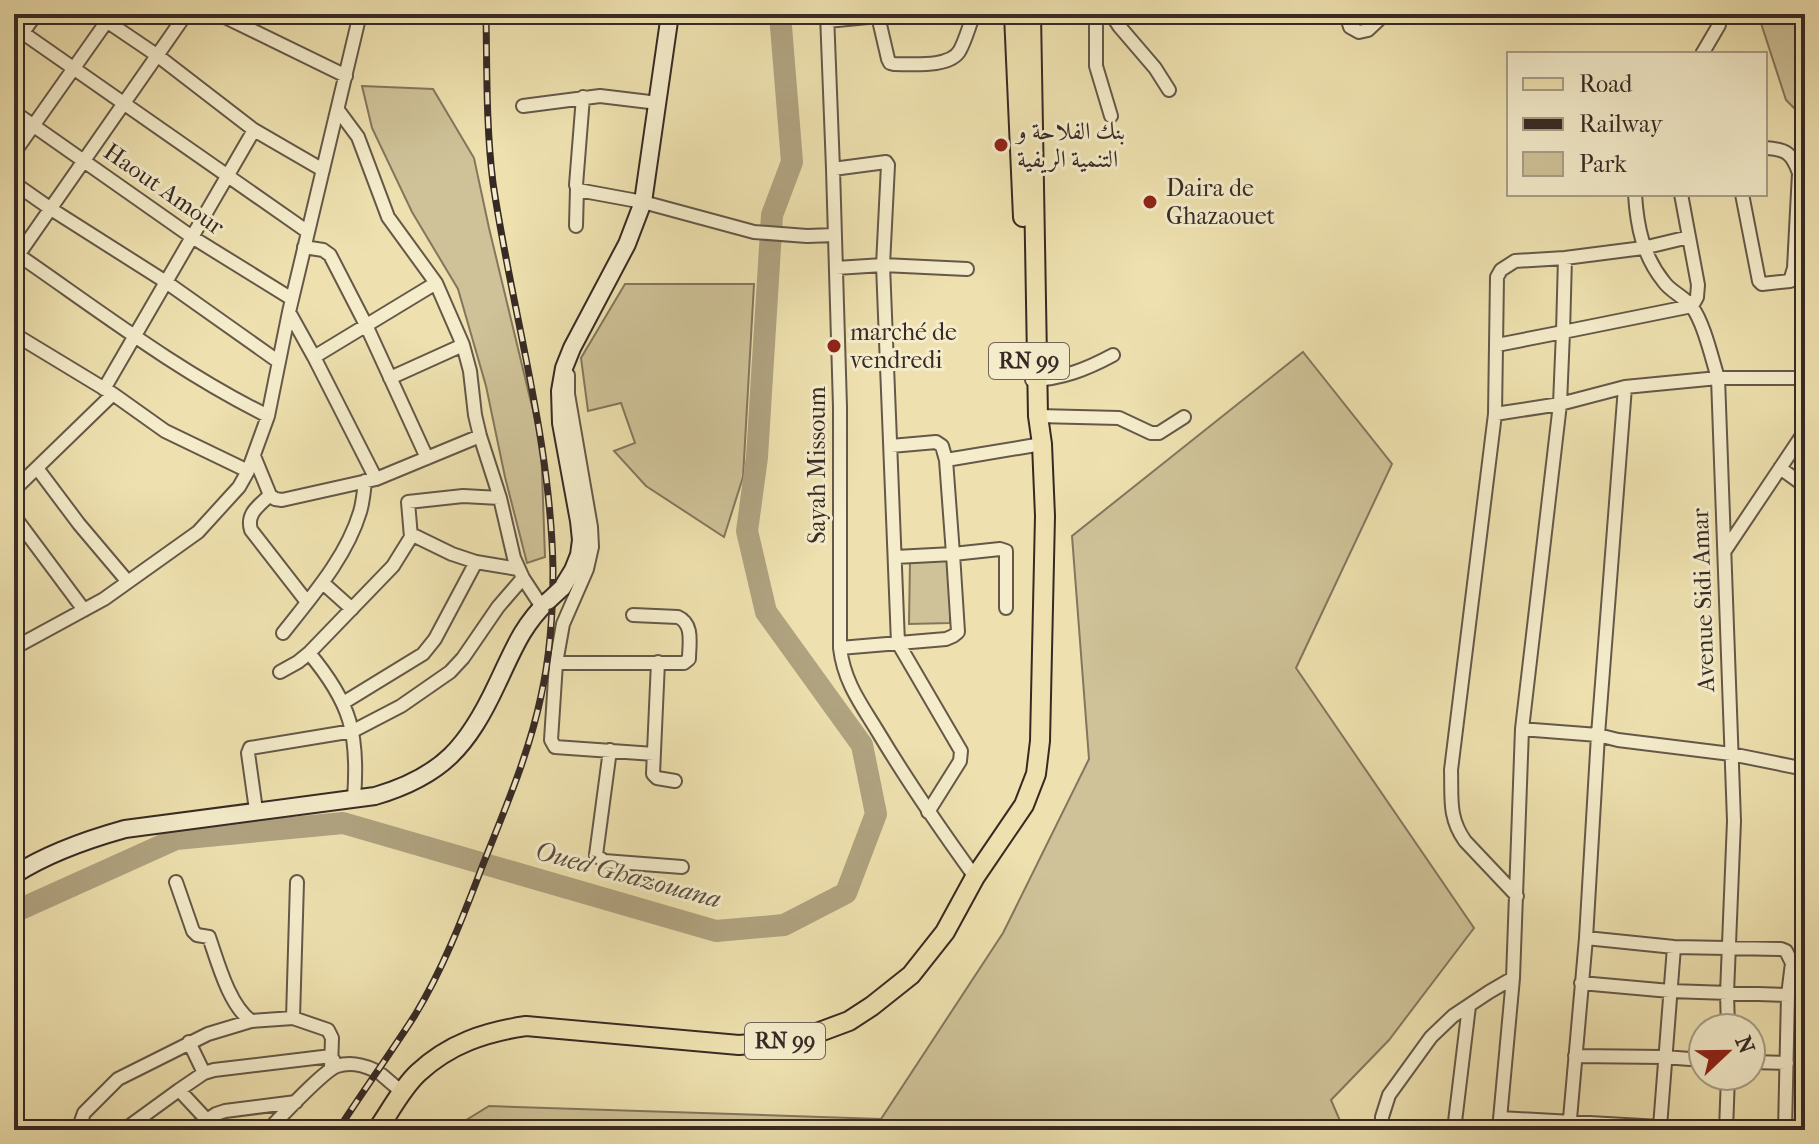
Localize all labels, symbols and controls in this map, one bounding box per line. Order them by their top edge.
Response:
legend [1507,52,1767,196]
text: Road [1579,70,1633,98]
text: Railway [1579,110,1664,138]
place label: بنك الفلاحة و التنمية الريفية [1014,117,1125,174]
marker: بنك الفلاحة و التنمية الريفية [992,136,1010,154]
street label: Haout Amour [98,137,230,241]
text: Park [1579,150,1627,178]
place label: Daira de Ghazaouet [1166,174,1276,230]
marker: Daira de Ghazaouet [1141,193,1159,211]
place label: marché de vendredi [850,318,957,374]
marker: marché de vendredi [825,337,843,355]
road number: RN 99 [989,343,1069,379]
street label: Sayah Missoum [803,386,831,544]
street label: Avenue Sidi Amar [1686,507,1720,693]
water label: Oued Ghazouana [532,835,724,915]
north arrow [1687,1012,1767,1092]
road number: RN 99 [745,1023,825,1059]
text: N [1729,1032,1760,1058]

